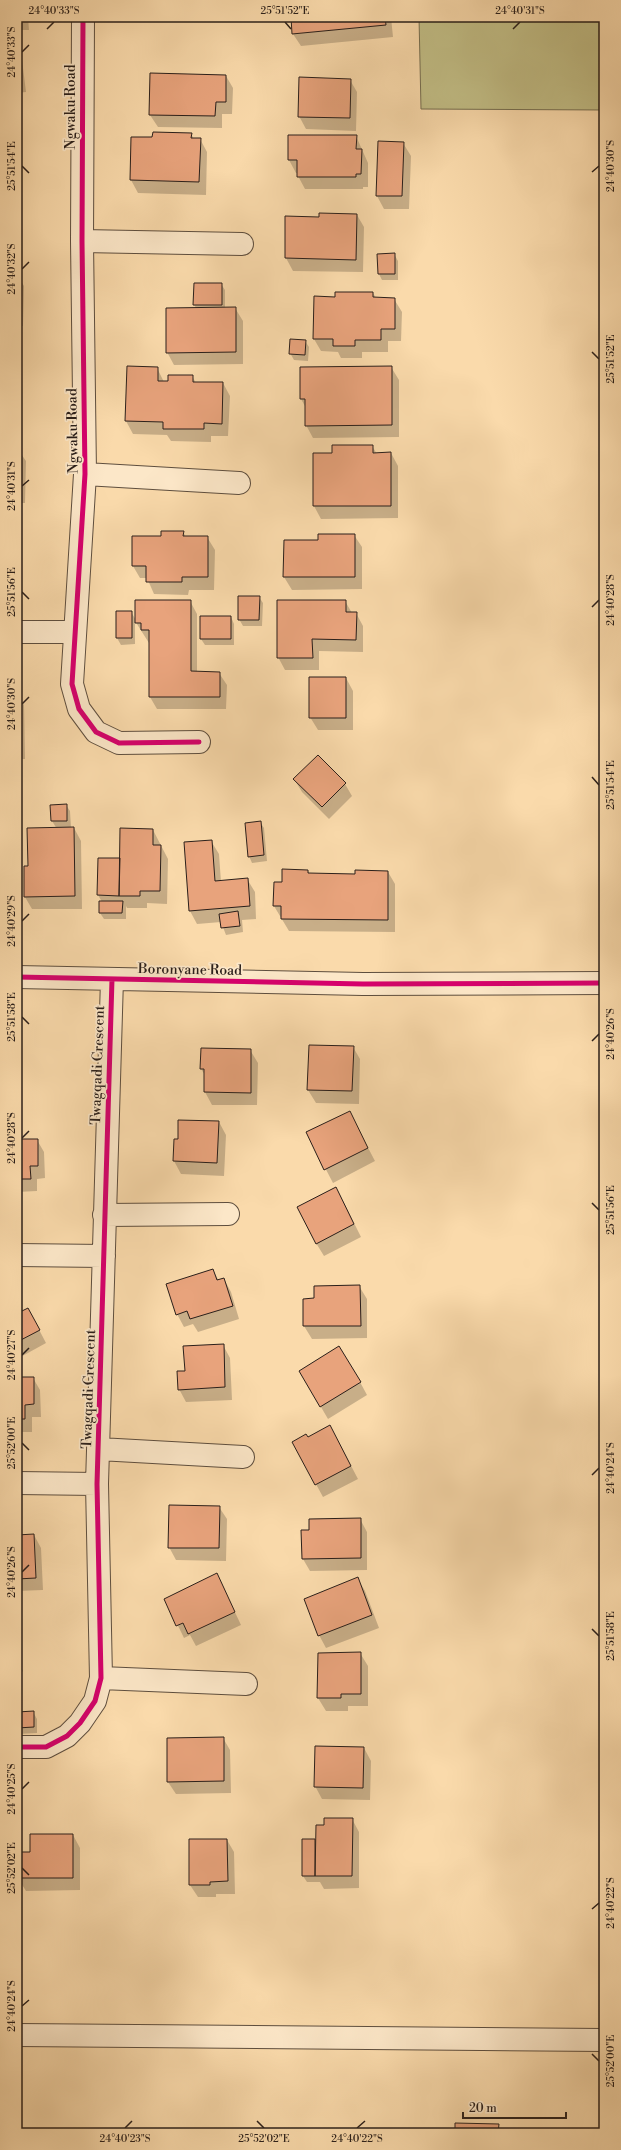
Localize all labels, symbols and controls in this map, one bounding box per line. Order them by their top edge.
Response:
text: 24°40'33"S [29,5,80,17]
text: 25°51'52"E [261,5,310,17]
text: 24°40'31"S [495,5,545,17]
text: 24°40'33"S [6,26,18,77]
street label: Ngwaku Road [62,64,80,150]
text: 24°40'30"S [605,140,617,192]
text: 25°51'54"E [6,141,18,191]
text: 24°40'32"S [6,243,18,295]
text: 25°51'52"E [605,334,617,383]
street label: Ngwaku Road [63,388,83,474]
text: 24°40'31"S [6,461,18,511]
text: 25°51'56"E [6,567,18,617]
text: 24°40'28"S [605,574,617,626]
text: 24°40'30"S [6,678,18,730]
text: 25°51'54"E [605,760,617,810]
text: 24°40'29"S [6,895,18,947]
street label: Boronyane Road [137,960,242,980]
text: 25°51'58"E [6,992,18,1042]
street label: Twagqadi Crescent [87,1005,109,1125]
text: 24°40'26"S [605,1008,617,1060]
text: 24°40'28"S [6,1112,18,1164]
text: 25°51'56"E [605,1185,617,1235]
text: 24°40'27"S [6,1329,18,1380]
street label: Twagqadi Crescent [78,1329,100,1449]
text: 25°52'00"E [6,1417,18,1469]
text: 24°40'24"S [605,1442,617,1494]
text: 24°40'26"S [6,1546,18,1598]
text: 25°51'58"E [605,1611,617,1661]
text: 24°40'25"S [6,1763,18,1815]
text: 25°52'02"E [6,1842,18,1894]
text: 24°40'22"S [605,1877,617,1929]
text: 24°40'24"S [6,1980,18,2032]
text: 25°52'00"E [605,2035,617,2087]
scale bar [463,2094,566,2120]
text: 20 m [469,2101,497,2116]
text: 24°40'23"S [99,2133,151,2145]
text: 25°52'02"E [238,2133,290,2145]
text: 24°40'22"S [331,2133,383,2145]

